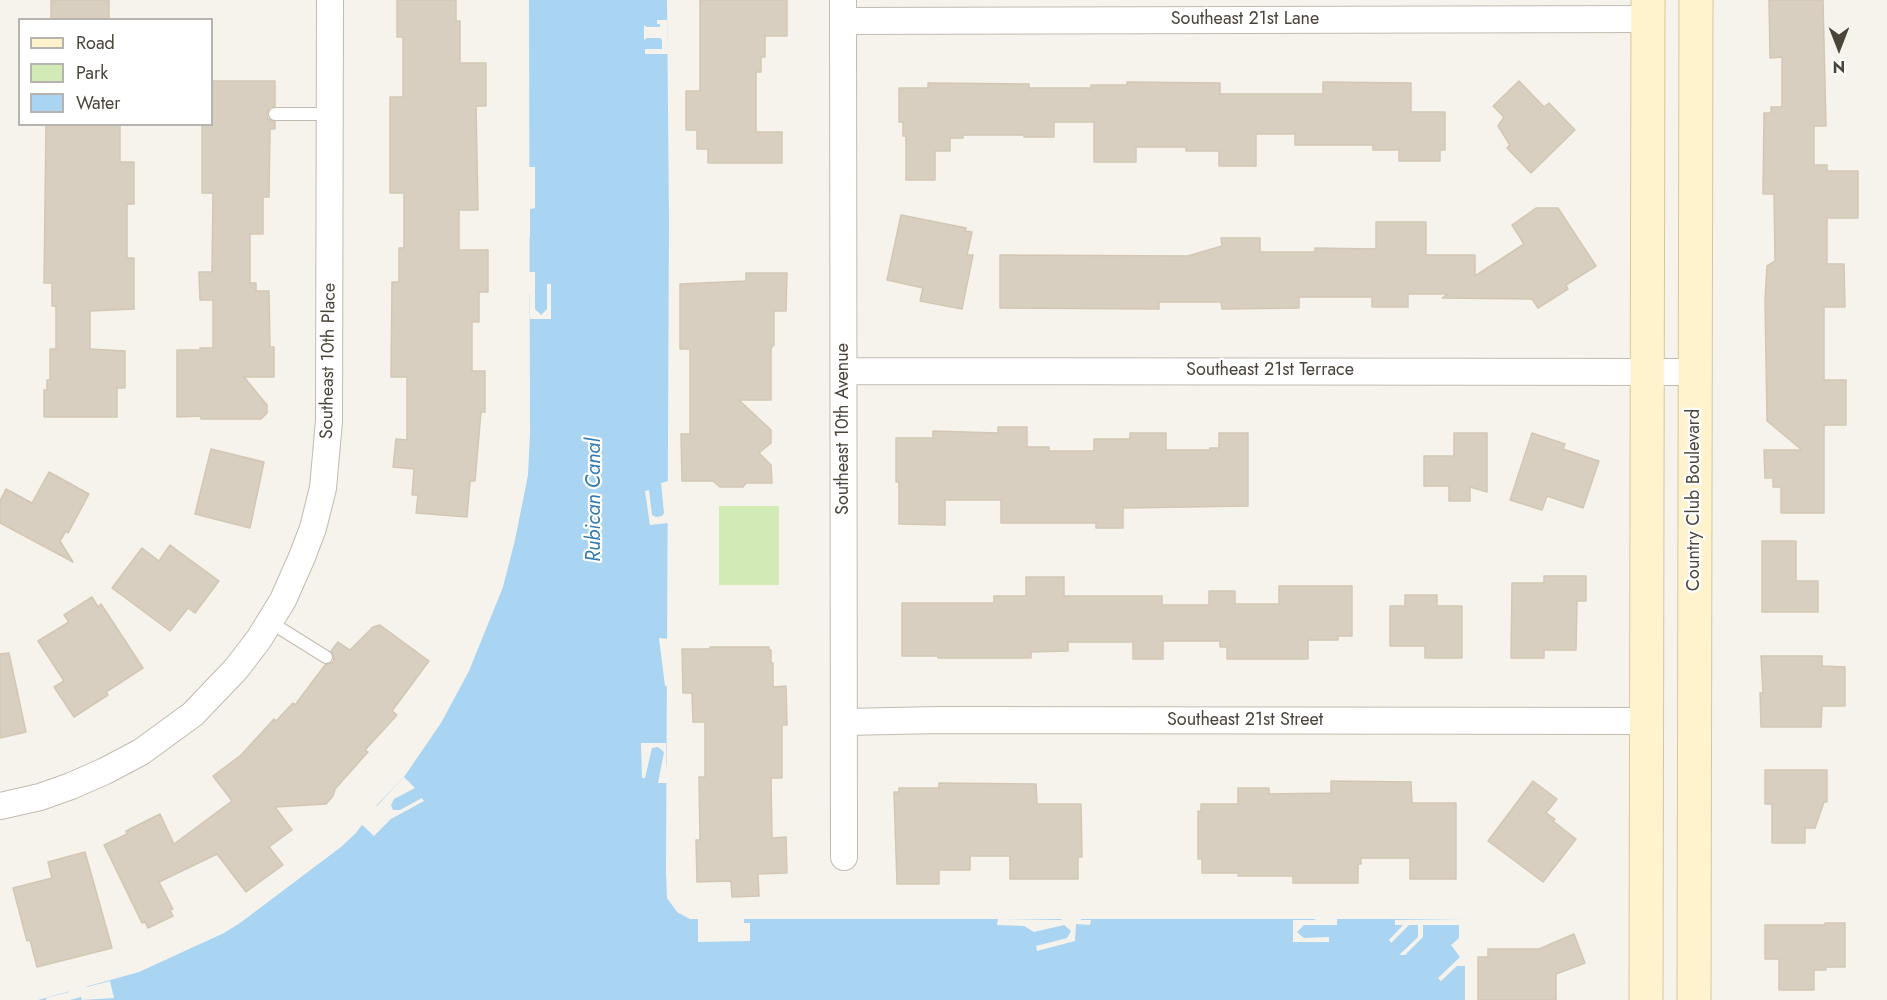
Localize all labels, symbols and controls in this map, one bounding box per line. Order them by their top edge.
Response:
street label: Southeast 21st Lane [1171,9,1319,31]
legend [18,18,213,126]
north arrow [1809,18,1869,78]
text: Road [76,30,115,56]
text: N [1833,55,1845,78]
text: Park [76,60,108,86]
text: Water [76,90,120,116]
street label: Southeast 10th Place [317,283,341,439]
street label: Southeast 10th Avenue [833,343,855,515]
street label: Southeast 21st Terrace [1186,360,1354,382]
street label: Country Club Boulevard [1684,409,1706,591]
water label: Rubican Canal [583,438,607,562]
street label: Southeast 21st Street [1167,710,1323,732]

